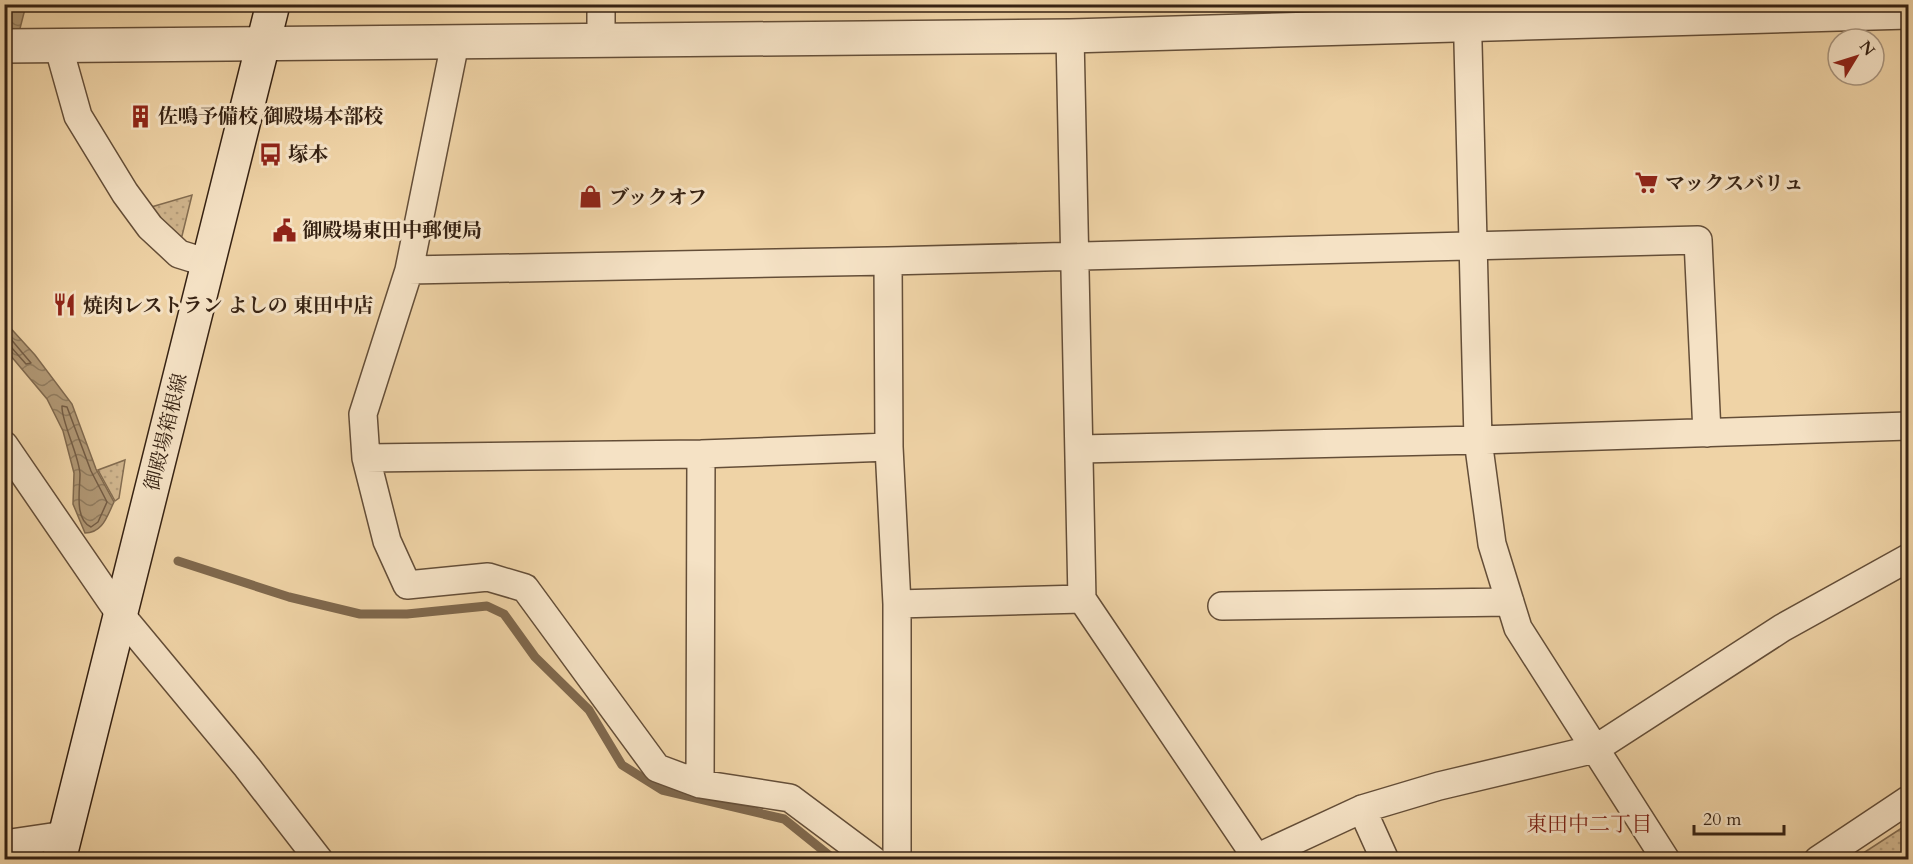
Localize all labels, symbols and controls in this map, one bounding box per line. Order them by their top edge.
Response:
north arrow [1826,27,1886,87]
text: N [1854,36,1880,61]
building icon: 佐鳴予備校 御殿場本部校 [127,103,153,129]
place label: 佐鳴予備校 御殿場本部校 [158,103,383,130]
bus stop icon: 塚本 [257,141,283,167]
place label: 塚本 [288,141,328,168]
supermarket icon: マックスバリュ [1634,170,1660,196]
place label: マックスバリュ [1665,170,1803,197]
shop icon: ブックオフ [578,184,604,210]
place label: ブックオフ [609,184,707,211]
public building icon: 御殿場東田中郵便局 [271,217,297,243]
place label: 御殿場東田中郵便局 [302,217,482,244]
restaurant icon: 焼肉レストラン よしの 東田中店 [52,292,78,318]
place label: 焼肉レストラン よしの 東田中店 [83,292,373,319]
street label: 御殿場箱根線 [138,371,194,493]
scale bar [1694,798,1784,836]
text: 20 m [1703,807,1742,832]
district label: 東田中二丁目 [1526,810,1652,839]

